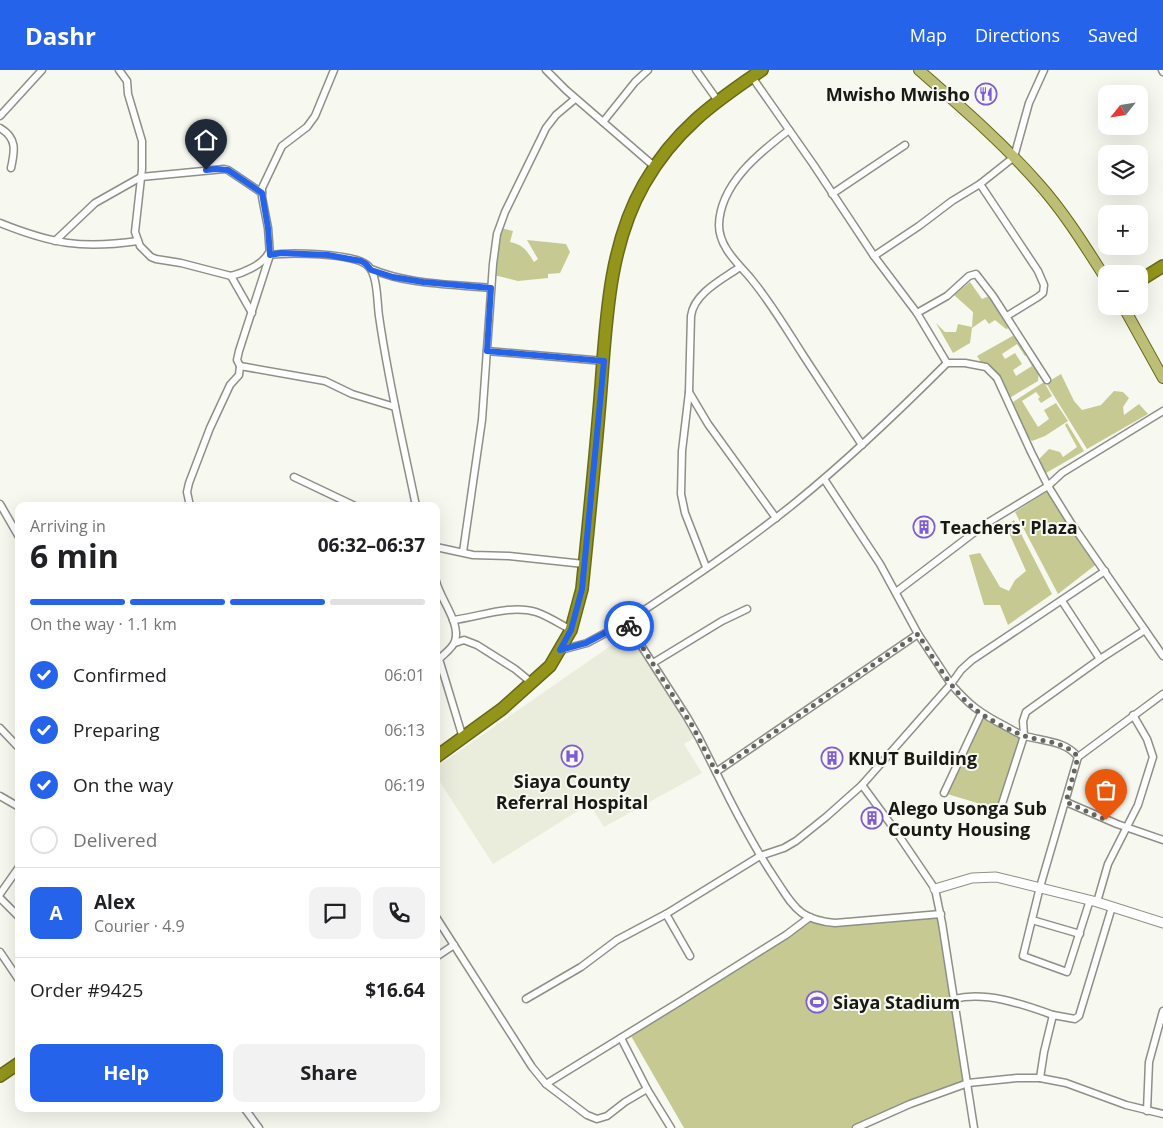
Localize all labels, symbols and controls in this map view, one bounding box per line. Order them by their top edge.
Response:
text: Dashr [25,19,96,52]
text: Map [910,23,947,47]
text: Directions [975,23,1060,47]
text: Saved [1088,23,1138,47]
place label: Mwisho Mwisho [826,82,970,106]
restaurant icon: Mwisho Mwisho [974,82,998,106]
north arrow [1098,85,1148,135]
map controls [1098,85,1148,315]
pin [185,119,227,170]
icon: home [192,126,220,154]
button: layers [1098,145,1148,195]
button: + [1098,205,1148,255]
button: − [1098,265,1148,315]
text: Arriving in [30,515,106,537]
building icon: Teachers' Plaza [912,515,936,539]
place label: Teachers' Plaza [940,515,1078,539]
text: 06:32–06:37 [318,532,425,558]
text: 6 min [30,534,119,577]
courier [604,601,654,651]
icon: bike [615,612,643,640]
text: On the way · 1.1 km [30,613,177,635]
icon: check [30,661,58,689]
text: Confirmed [73,662,167,688]
text: 06:01 [384,664,425,686]
icon: check [30,716,58,744]
text: Preparing [73,717,160,743]
text: 06:13 [384,719,425,741]
hospital icon: Siaya County Referral Hospital [560,744,584,768]
building icon: KNUT Building [820,746,844,770]
place label: KNUT Building [848,746,977,770]
place label: Siaya County Referral Hospital [496,769,648,814]
pin [1085,769,1127,820]
icon: check [30,771,58,799]
text: On the way [73,772,173,798]
text: 06:19 [384,774,425,796]
icon: bag [1092,776,1120,804]
place label: Alego Usonga Sub County Housing [888,796,1047,841]
building icon: Alego Usonga Sub County Housing [860,806,884,830]
text: Delivered [73,827,157,853]
button: chat [309,887,361,939]
button: phone [373,887,425,939]
text: Alex [94,889,135,915]
text: A [49,900,63,926]
text: Courier · 4.9 [94,915,185,937]
text: Order #9425 [30,977,143,1003]
text: $16.64 [365,977,425,1003]
sports icon: Siaya Stadium [805,990,829,1014]
place label: Siaya Stadium [833,990,960,1014]
button: Help [30,1044,223,1102]
button: Share [233,1044,425,1102]

